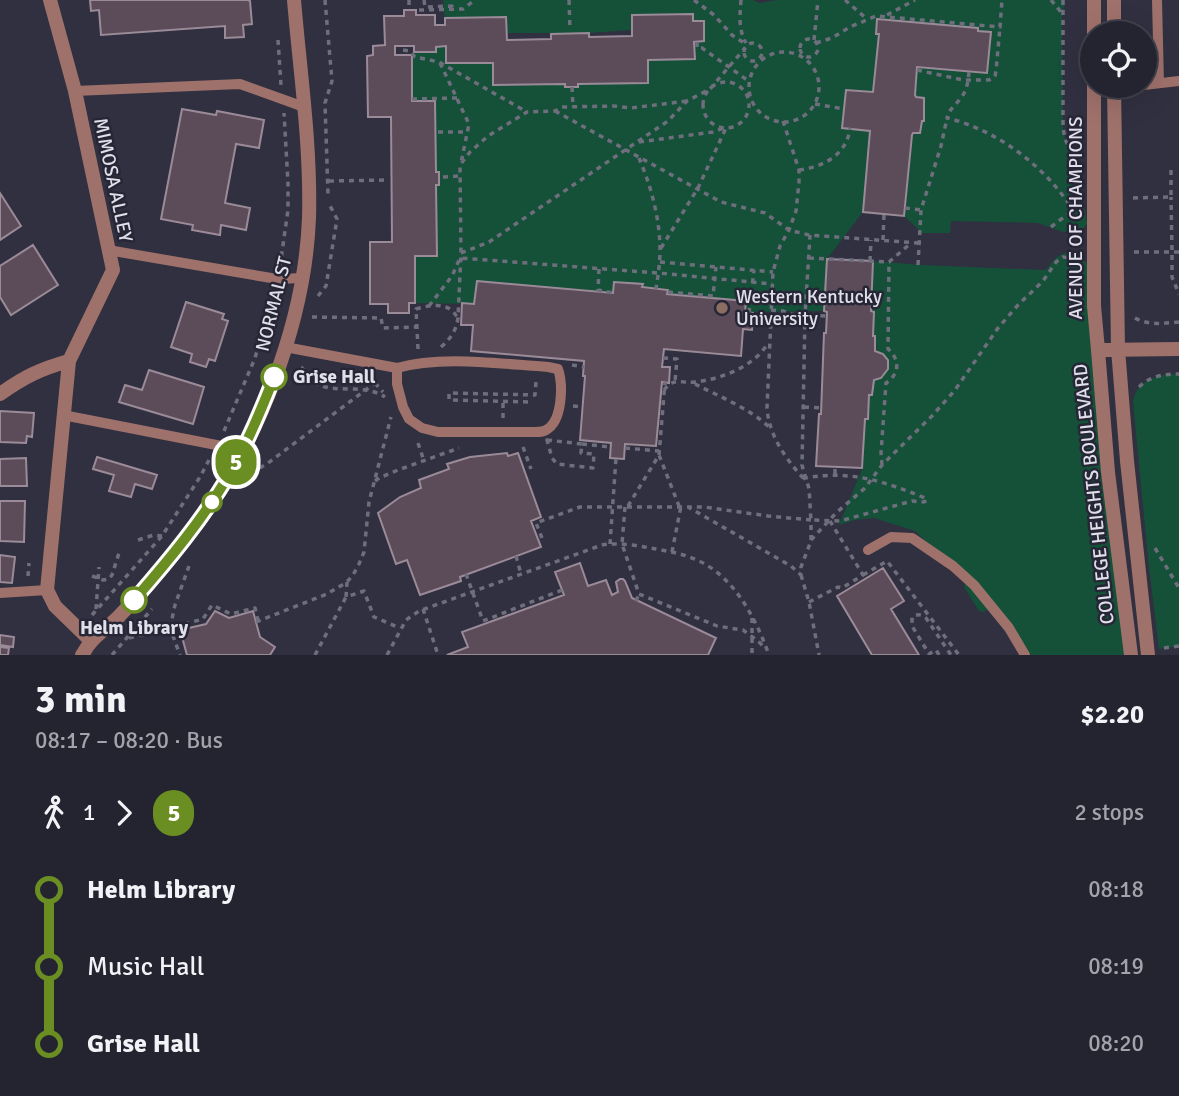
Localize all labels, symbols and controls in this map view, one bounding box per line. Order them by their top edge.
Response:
map controls [1080,21,1157,98]
button: locate [1080,21,1157,98]
street label: MIMOSA ALLEY [88,116,138,245]
street label: AVENUE OF CHAMPIONS [1064,116,1088,320]
street label: NORMAL ST [251,253,298,354]
place label: Western Kentucky University [736,285,882,331]
marker: Western Kentucky University [714,300,730,316]
street label: COLLEGE HEIGHTS BOULEVARD [1068,363,1120,625]
marker: Grise Hall [261,364,287,390]
place label: Grise Hall [293,365,376,389]
line badge: 5 [213,439,259,485]
text: 5 [230,447,242,477]
unlabelled marker [202,492,222,512]
marker: Helm Library [121,587,147,613]
place label: Helm Library [80,616,189,640]
text: 3 min [35,676,127,723]
text: $2.20 [1080,699,1144,731]
text: 08:17 – 08:20 · Bus [35,726,223,755]
icon: walk [35,794,73,832]
icon: forward [105,794,143,832]
text: 1 [83,798,95,827]
text: 5 [167,798,180,828]
text: 2 stops [1074,798,1144,827]
text: Helm Library [87,874,235,906]
text: 08:18 [1088,875,1144,904]
text: Music Hall [87,951,204,983]
text: 08:19 [1088,952,1144,981]
text: Grise Hall [87,1028,200,1060]
text: 08:20 [1088,1029,1144,1058]

